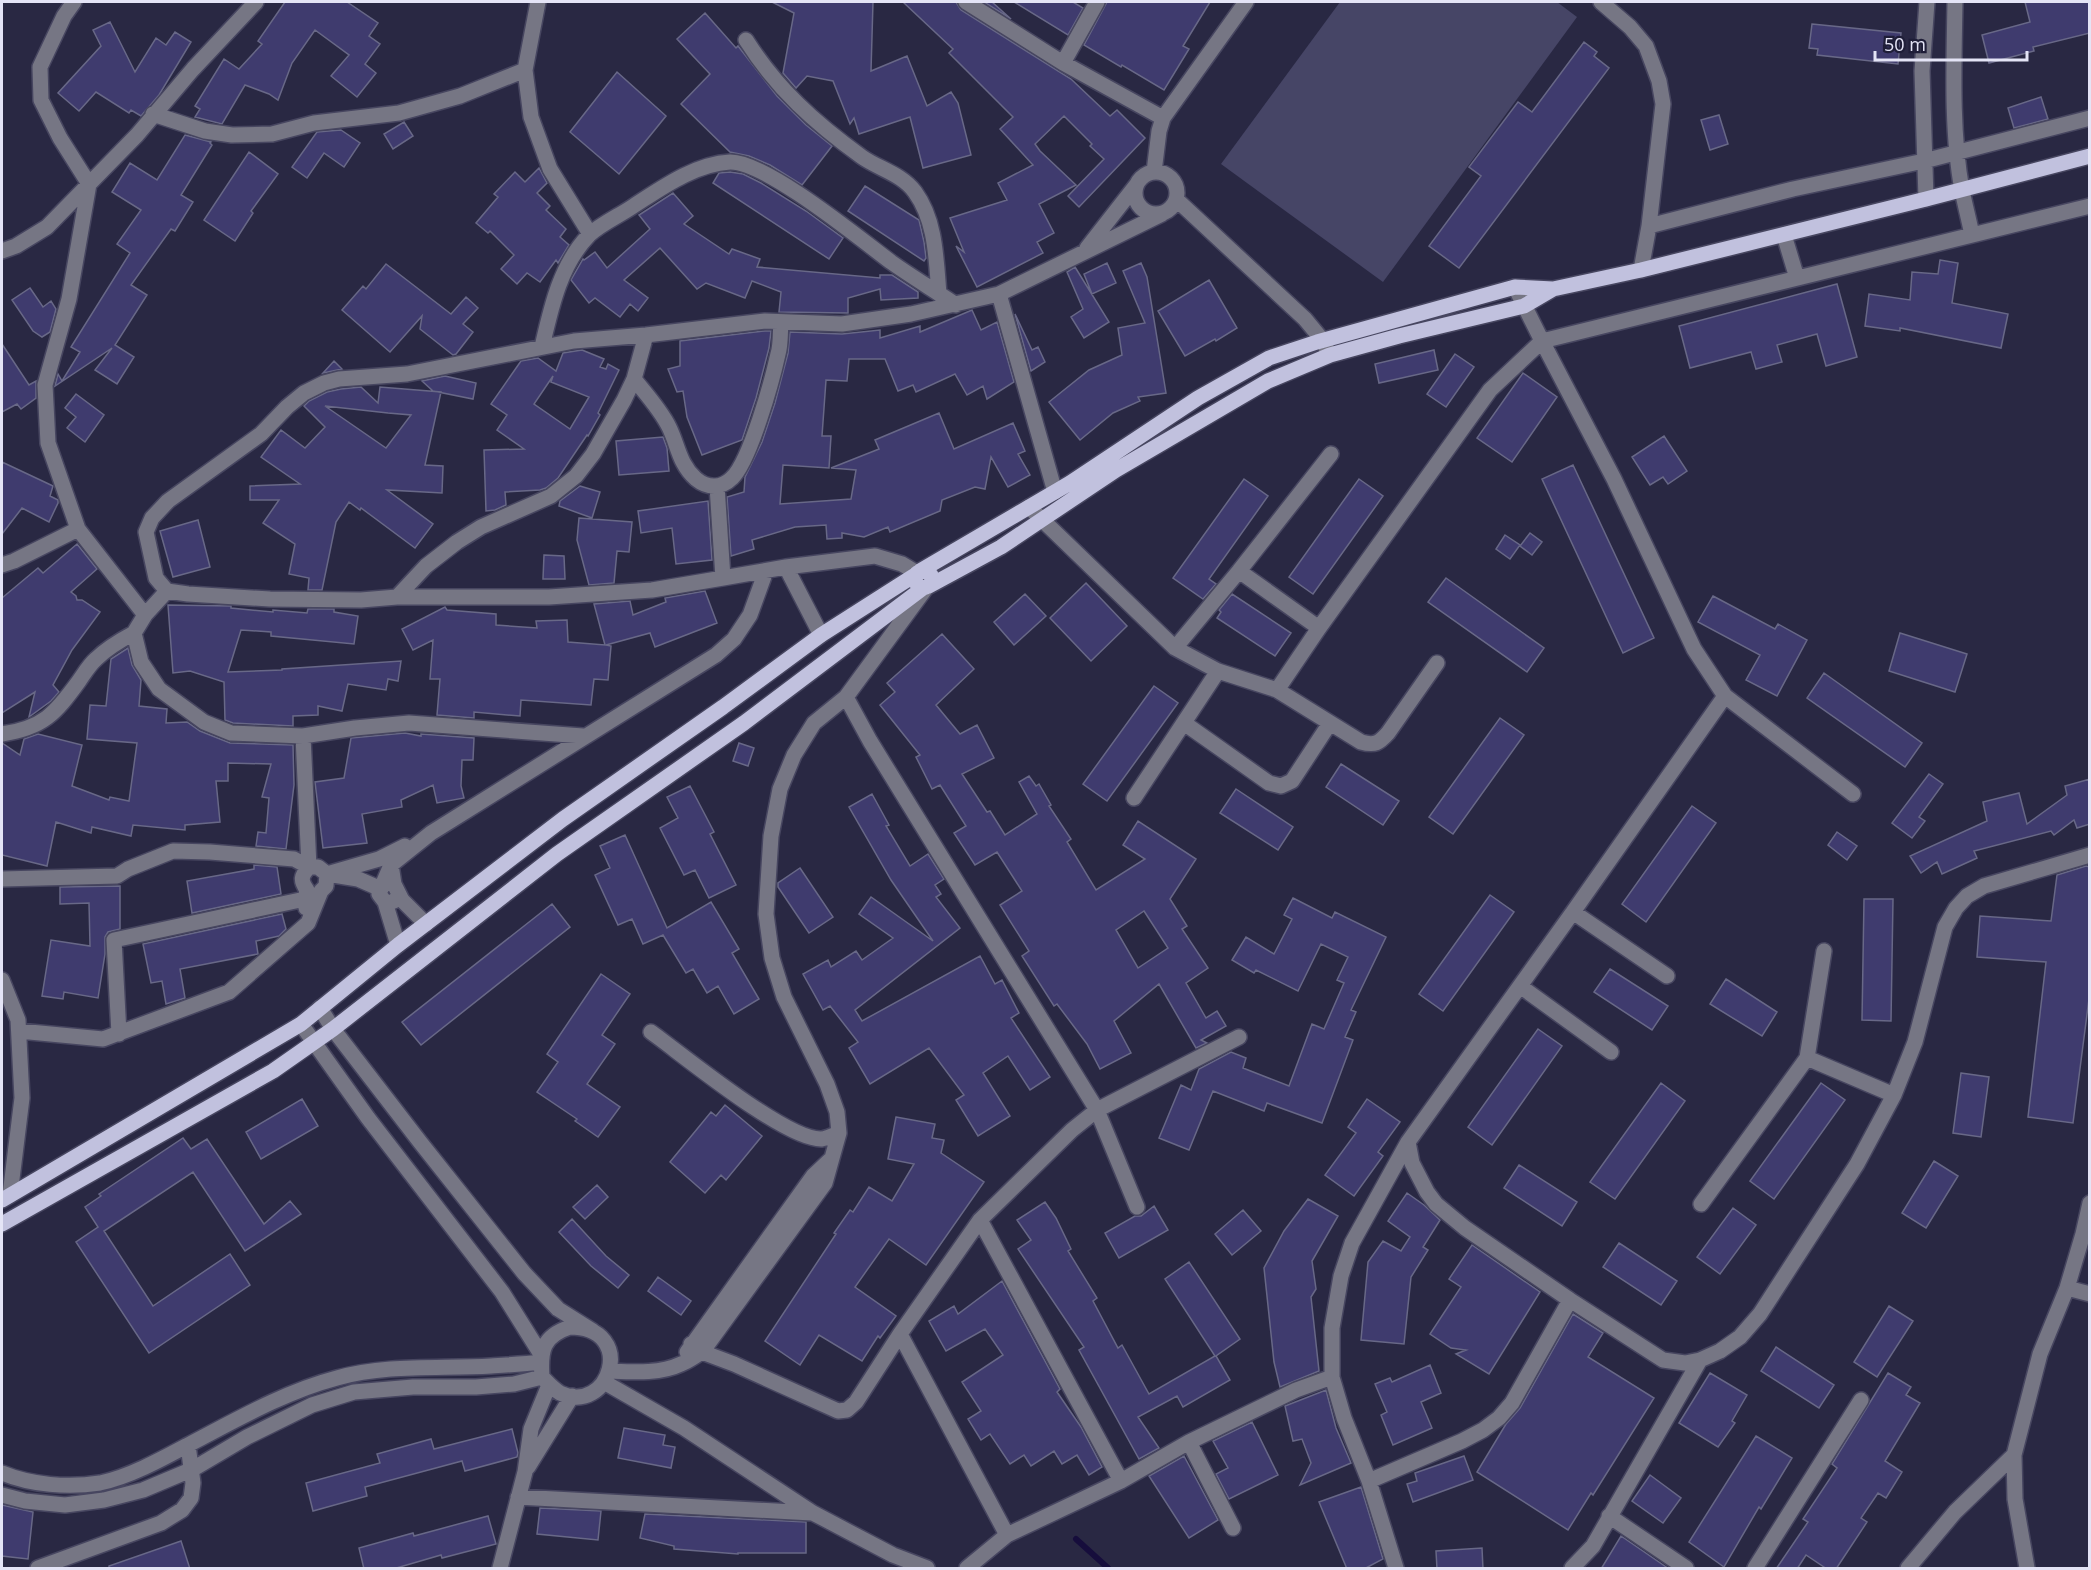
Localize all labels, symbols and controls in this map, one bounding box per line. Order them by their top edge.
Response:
scale bar [1875,24,2026,62]
text: 50 m [1884,32,1926,56]

